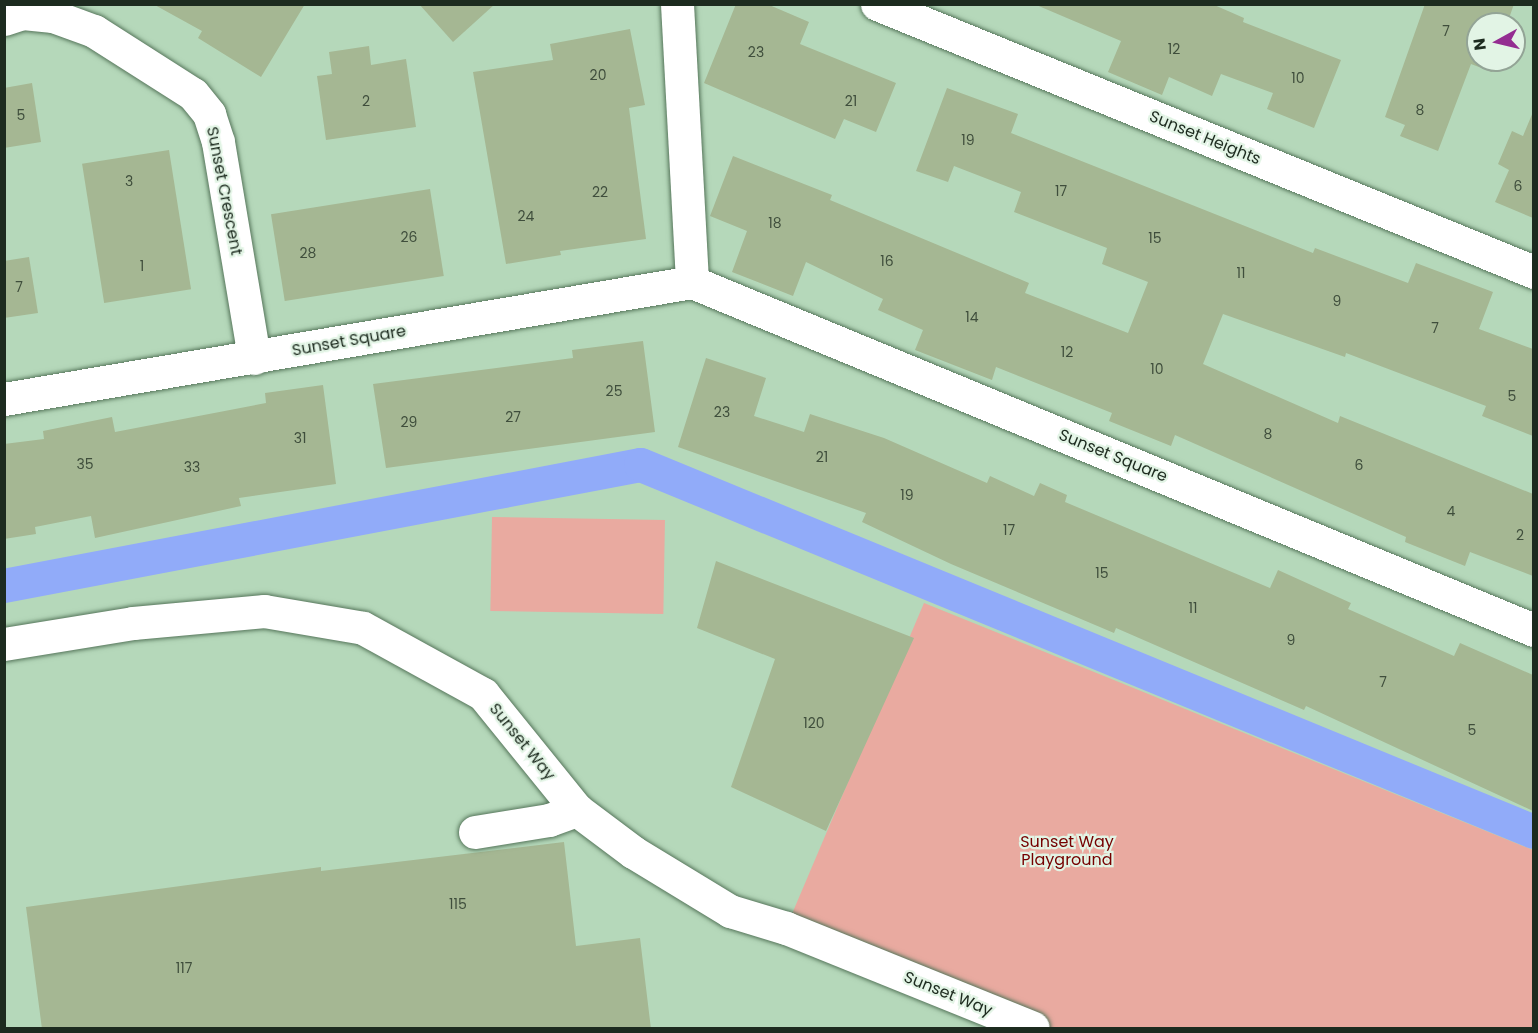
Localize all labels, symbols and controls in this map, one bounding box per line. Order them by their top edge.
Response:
north arrow [1466,12,1526,72]
house number: 7 [1442,23,1450,39]
text: N [1467,37,1492,52]
house number: 12 [1168,41,1180,57]
house number: 23 [748,44,764,60]
house number: 20 [590,67,606,83]
house number: 10 [1291,70,1305,86]
house number: 2 [362,93,370,109]
house number: 21 [845,93,857,109]
house number: 8 [1416,102,1424,118]
house number: 5 [17,107,25,123]
street label: Sunset Heights [1147,107,1263,169]
street label: Sunset Crescent [202,125,246,257]
house number: 19 [961,132,975,148]
house number: 3 [125,173,133,189]
house number: 6 [1514,178,1522,194]
house number: 17 [1055,183,1067,199]
house number: 22 [592,184,608,200]
house number: 24 [518,208,534,224]
house number: 18 [768,215,782,231]
house number: 26 [401,229,417,245]
house number: 15 [1148,230,1162,246]
house number: 28 [300,245,316,261]
house number: 16 [880,253,894,269]
house number: 1 [140,258,144,274]
house number: 11 [1237,265,1245,281]
house number: 7 [15,279,23,295]
house number: 9 [1333,293,1341,309]
house number: 14 [965,309,979,325]
house number: 7 [1431,320,1439,336]
street label: Sunset Square [291,322,407,360]
house number: 12 [1061,344,1073,360]
house number: 10 [1150,361,1164,377]
house number: 25 [606,383,622,399]
house number: 5 [1508,388,1516,404]
house number: 23 [714,404,730,420]
house number: 27 [505,409,521,425]
house number: 29 [401,414,417,430]
street label: Sunset Square [1056,425,1170,487]
house number: 8 [1264,426,1272,442]
house number: 31 [294,430,306,446]
house number: 21 [816,449,828,465]
house number: 35 [76,456,94,472]
house number: 6 [1355,457,1363,473]
house number: 33 [184,459,200,475]
house number: 19 [900,487,914,503]
house number: 4 [1447,503,1455,519]
house number: 17 [1003,522,1015,538]
house number: 2 [1516,527,1524,543]
house number: 15 [1095,565,1109,581]
house number: 11 [1189,600,1197,616]
house number: 9 [1287,632,1295,648]
house number: 7 [1379,674,1387,690]
street label: Sunset Way [485,700,559,784]
house number: 120 [803,715,825,731]
house number: 5 [1468,722,1476,738]
park label: Sunset Way Playground [1020,832,1114,870]
house number: 115 [449,896,467,912]
house number: 117 [176,960,192,976]
street label: Sunset Way [901,968,995,1020]

